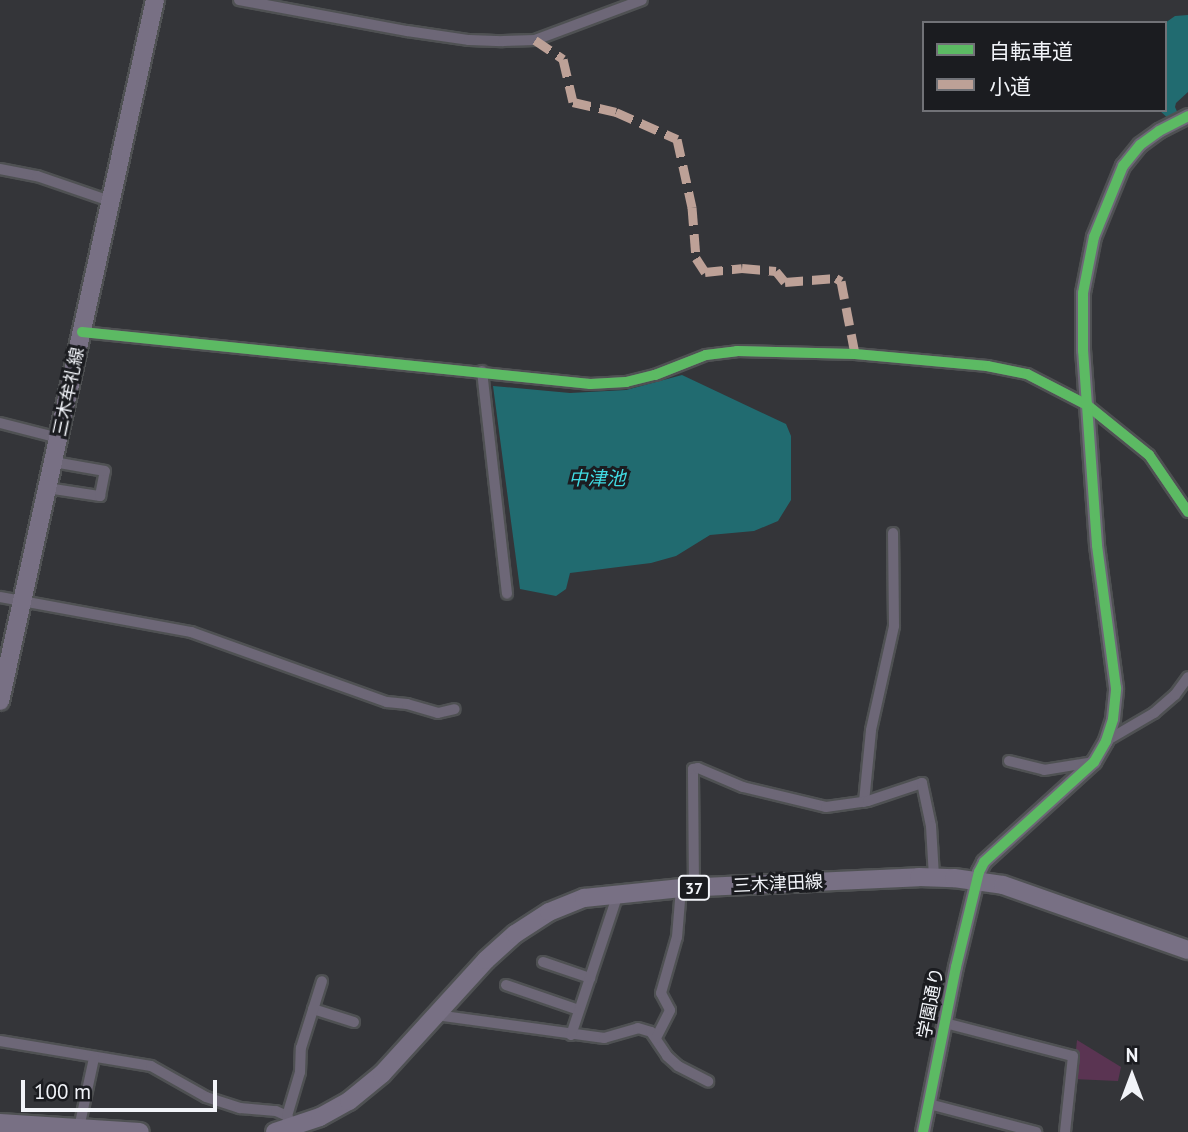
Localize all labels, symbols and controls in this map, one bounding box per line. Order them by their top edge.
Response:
legend [922,21,1167,112]
text: 自転車道 [989,38,1073,65]
text: 小道 [989,73,1031,100]
street label: 三木牟礼線 [49,346,89,438]
water label: 中津池 [569,468,625,490]
street label: 三木津田線 [732,871,824,897]
road number: 37 [676,876,712,900]
street label: 学園通り [914,966,948,1040]
north arrow [1097,1041,1167,1111]
text: N [1126,1043,1138,1067]
scale bar [24,1066,220,1110]
text: 100 m [34,1078,91,1105]

